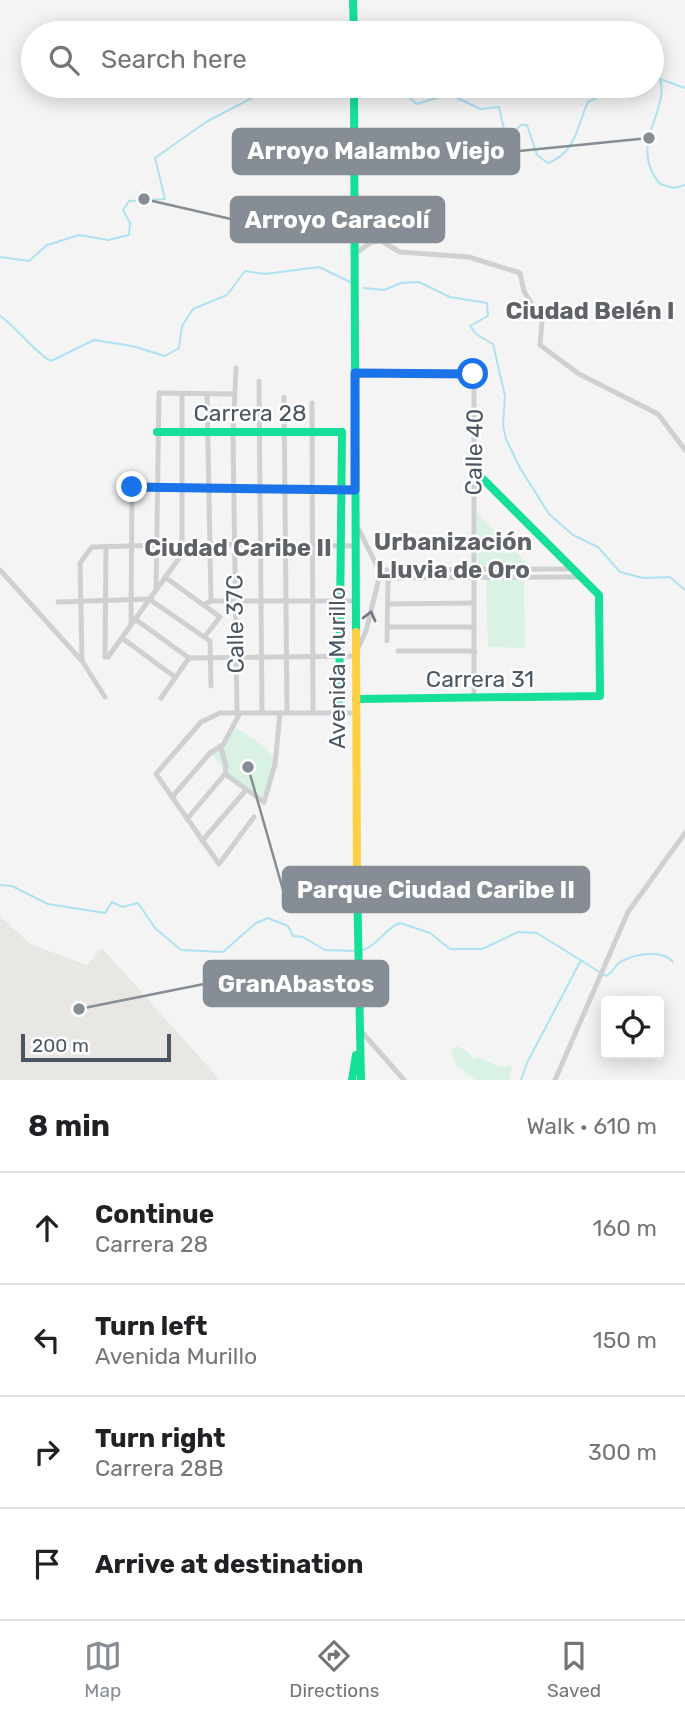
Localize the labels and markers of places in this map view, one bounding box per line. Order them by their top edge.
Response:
callout: Arroyo Malambo Viejo [233,129,519,174]
callout: Arroyo Caracolí [231,197,444,242]
callout: Parque Ciudad Caribe II [283,867,589,912]
callout: GranAbastos [204,961,388,1006]

